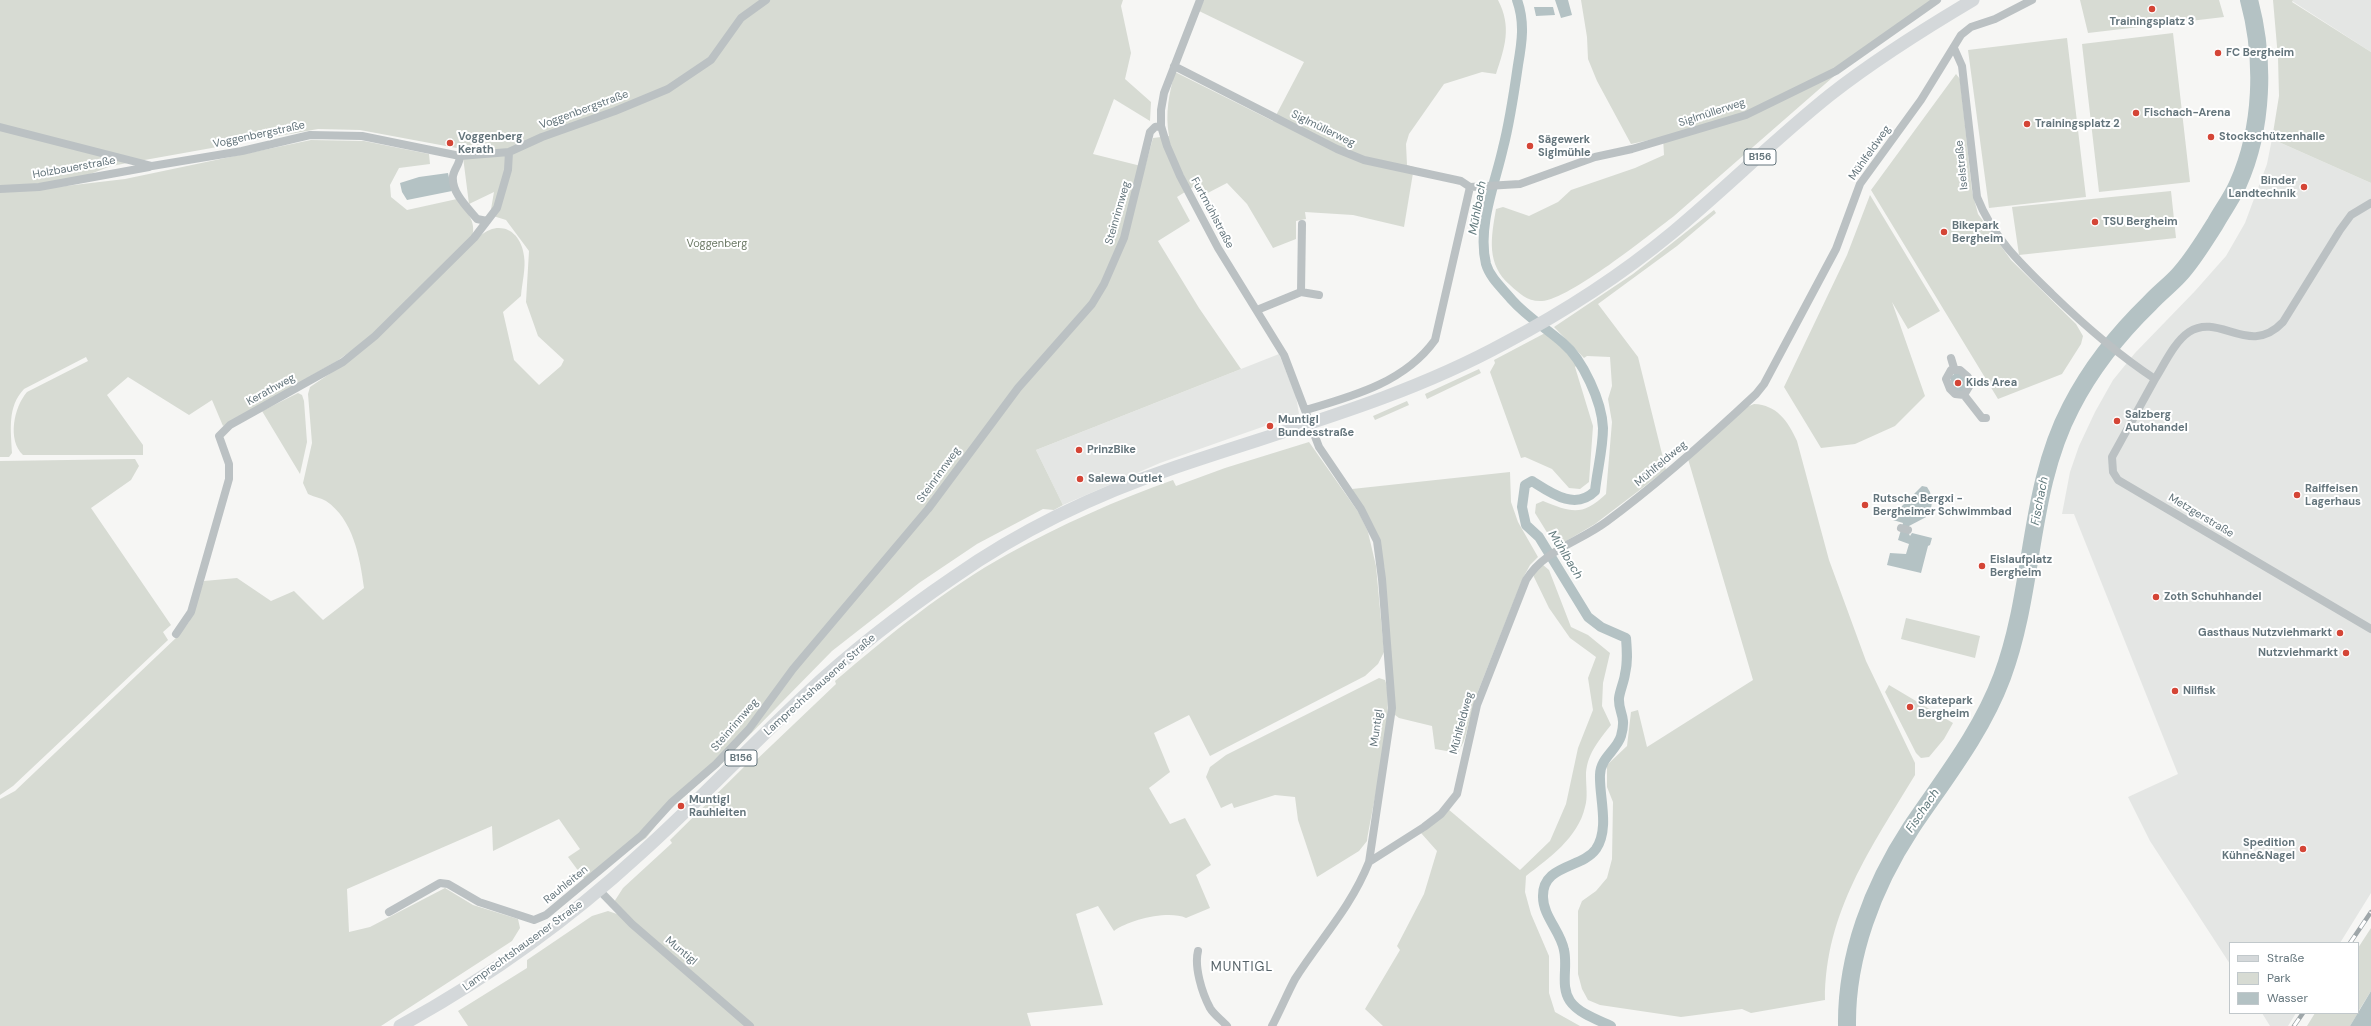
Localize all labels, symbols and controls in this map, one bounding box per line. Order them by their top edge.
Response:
marker: Trainingsplatz 3 [2147,4,2157,14]
place label: Trainingsplatz 3 [2110,15,2194,29]
place label: FC Bergheim [2226,46,2294,60]
marker: FC Bergheim [2213,48,2223,58]
street label: Voggenbergstraße [538,88,630,132]
street label: Siglmüllerweg [1677,96,1747,130]
place label: Fischach-Arena [2144,106,2230,120]
street label: Siglmüllerweg [1289,108,1357,150]
marker: Fischach-Arena [2131,108,2141,118]
place label: Trainingsplatz 2 [2035,117,2120,131]
street label: Voggenbergstraße [212,119,306,151]
marker: Trainingsplatz 2 [2022,119,2032,129]
street label: Mühlfeldweg [1846,123,1894,183]
place label: Voggenberg Kerath [458,130,523,156]
place label: Stockschützenhalle [2219,130,2325,144]
marker: Stockschützenhalle [2206,132,2216,142]
place label: Sägewerk Siglmühle [1538,133,1591,159]
marker: Voggenberg Kerath [445,138,455,148]
street label: Iselstraße [1953,140,1971,190]
marker: Sägewerk Siglmühle [1525,141,1535,151]
road number: B156 [1744,149,1776,165]
street label: Holzbauerstraße [31,154,117,182]
place label: Binder Landtechnik [2229,174,2296,200]
street label: Furtmühlstraße [1188,175,1236,251]
street label: Steinrinnweg [1103,180,1133,246]
water label: Mühlbach [1466,180,1490,236]
marker: Binder Landtechnik [2299,182,2309,192]
place label: TSU Bergheim [2103,215,2178,229]
marker: TSU Bergheim [2090,217,2100,227]
place label: Bikepark Bergheim [1952,219,2003,245]
marker: Bikepark Bergheim [1939,227,1949,237]
park label: Voggenberg [687,237,747,251]
street label: Kerathweg [244,371,298,409]
place label: Kids Area [1966,376,2017,390]
marker: Kids Area [1953,378,1963,388]
place label: Salzberg Autohandel [2125,408,2188,434]
place label: Muntigl Bundesstraße [1278,413,1354,439]
marker: Salzberg Autohandel [2112,416,2122,426]
marker: Muntigl Bundesstraße [1265,421,1275,431]
street label: Mühlfeldweg [1632,438,1690,490]
place label: PrinzBike [1087,443,1136,457]
street label: Steinrinnweg [914,445,964,505]
marker: PrinzBike [1074,445,1084,455]
place label: Salewa Outlet [1088,472,1163,486]
marker: Salewa Outlet [1075,474,1085,484]
water label: Fischach [2028,475,2052,527]
place label: Raiffeisen Lagerhaus [2305,482,2361,508]
marker: Raiffeisen Lagerhaus [2292,490,2302,500]
street label: Metzgerstraße [2166,491,2236,541]
place label: Rutsche Bergxi - Bergheimer Schwimmbad [1873,492,2012,518]
marker: Rutsche Bergxi - Bergheimer Schwimmbad [1860,500,1870,510]
water label: Mühlbach [1544,528,1586,582]
place label: Eislaufplatz Bergheim [1990,553,2052,579]
marker: Eislaufplatz Bergheim [1977,561,1987,571]
place label: Zoth Schuhhandel [2164,590,2261,604]
marker: Zoth Schuhhandel [2151,592,2161,602]
place label: Gasthaus Nutzviehmarkt [2198,626,2332,640]
marker: Gasthaus Nutzviehmarkt [2335,628,2345,638]
street label: Lamprechtshausener Straße [762,632,878,738]
place label: Nutzviehmarkt [2258,646,2338,660]
marker: Nutzviehmarkt [2341,648,2351,658]
place label: Nilfisk [2183,684,2216,698]
marker: Nilfisk [2170,686,2180,696]
street label: Mühlfeldweg [1447,690,1477,756]
place label: Skatepark Bergheim [1918,694,1973,720]
street label: Steinrinnweg [708,696,762,754]
marker: Skatepark Bergheim [1905,702,1915,712]
street label: Muntigl [1368,709,1386,747]
road number: B156 [725,750,757,766]
water label: Fischach [1903,787,1943,835]
place label: Muntigl Rauhleiten [689,793,746,819]
marker: Muntigl Rauhleiten [676,801,686,811]
place label: Spedition Kühne&Nagel [2222,836,2295,862]
marker: Spedition Kühne&Nagel [2298,844,2308,854]
street label: Rauhleiten [541,863,591,907]
street label: Lamprechtshausener Straße [460,898,586,994]
street label: Muntigl [662,934,700,968]
legend [2229,942,2359,1014]
text: Straße [2267,950,2304,966]
district label: MUNTIGL [1211,960,1273,976]
text: Park [2267,970,2291,986]
text: Wasser [2267,990,2308,1006]

